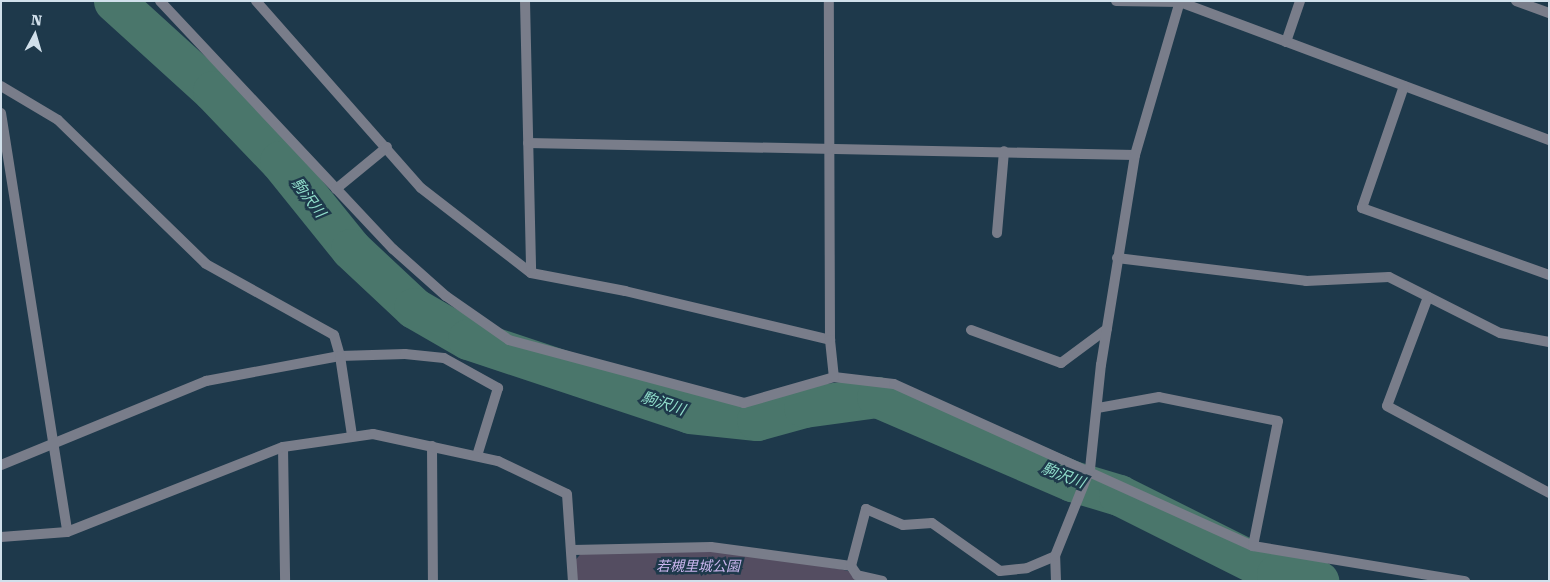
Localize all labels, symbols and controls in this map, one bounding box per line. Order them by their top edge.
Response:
north arrow [10,10,60,60]
text: N [30,12,43,29]
water label: 駒沢川 [287,175,329,221]
water label: 駒沢川 [639,388,687,420]
water label: 駒沢川 [1039,460,1087,492]
park label: 若槻里城公園 [656,558,740,574]

